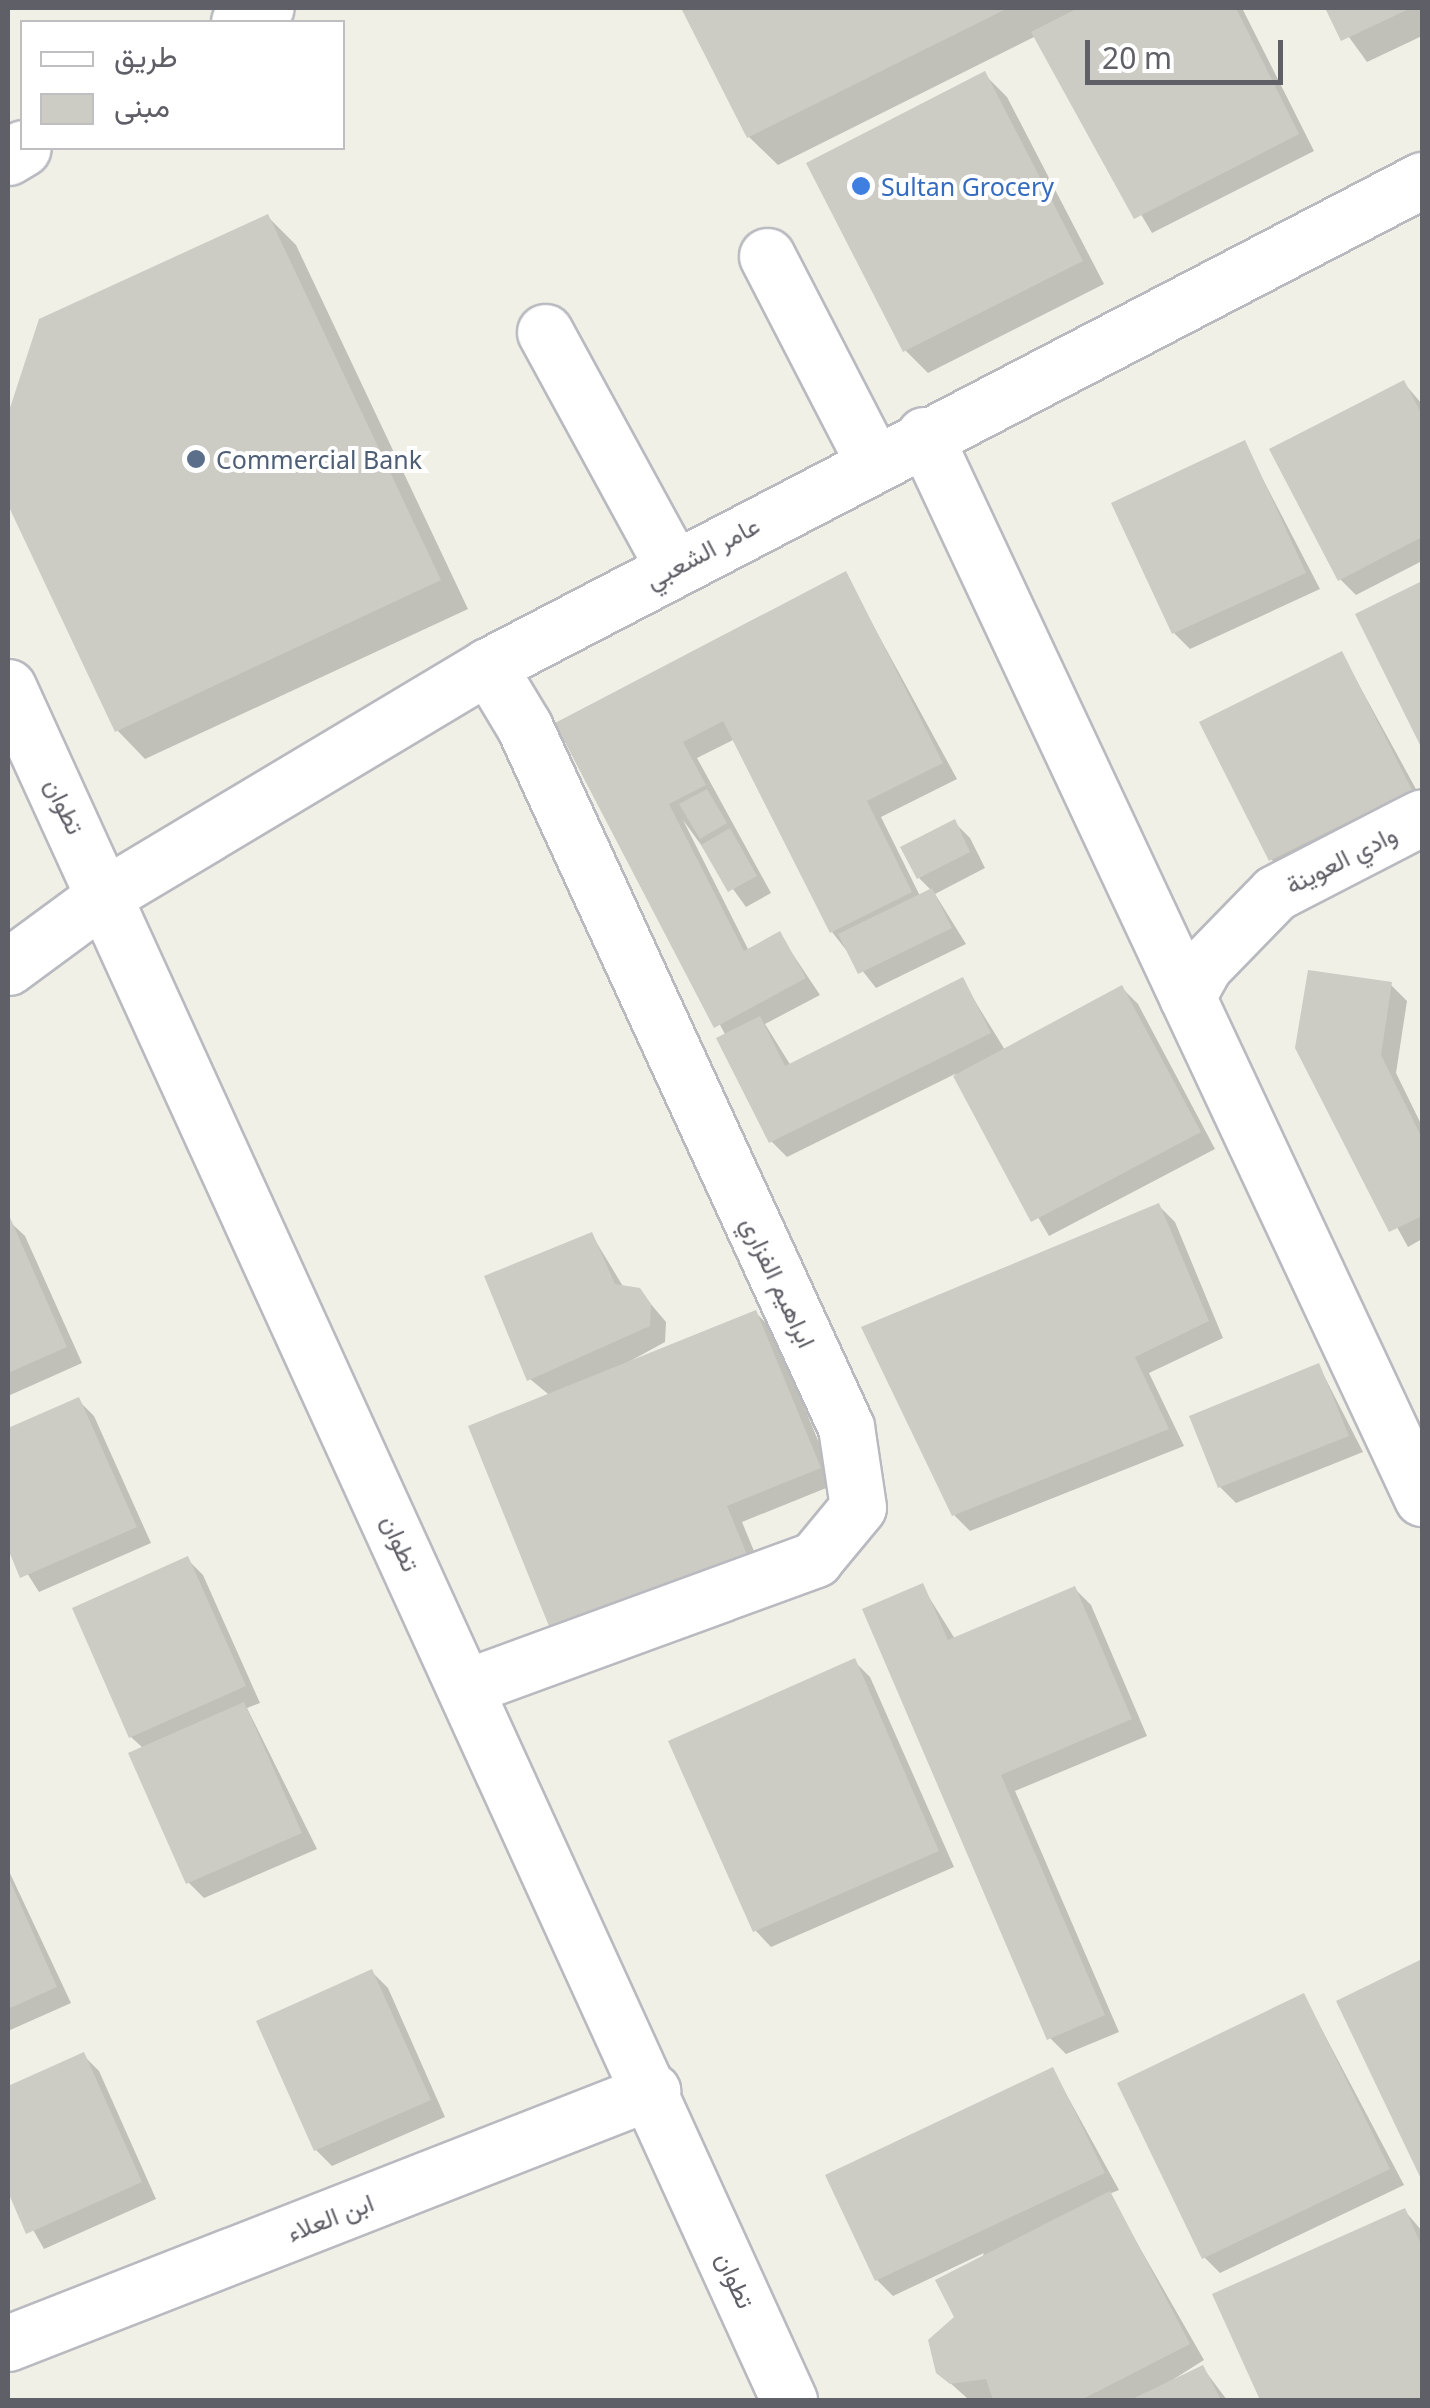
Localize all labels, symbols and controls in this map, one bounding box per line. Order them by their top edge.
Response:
legend [20,20,345,150]
scale bar [1090,20,1288,82]
text: طريق [114,35,178,76]
text: 20 m [1102,37,1172,78]
text: مبنى [114,85,170,126]
place label: Sultan Grocery [881,171,1054,201]
marker: Sultan Grocery [850,175,872,197]
place label: Commercial Bank [216,444,422,474]
marker: Commercial Bank [185,448,207,470]
street label: عامر الشعبي [640,509,764,595]
street label: تطوان [39,773,91,839]
street label: وادي العوينة [1280,818,1402,900]
street label: ابراهيم الفزاري [736,1212,822,1352]
street label: تطوان [375,1510,427,1576]
street label: ابن العلاء [283,2187,377,2247]
street label: تطوان [710,2247,762,2313]

